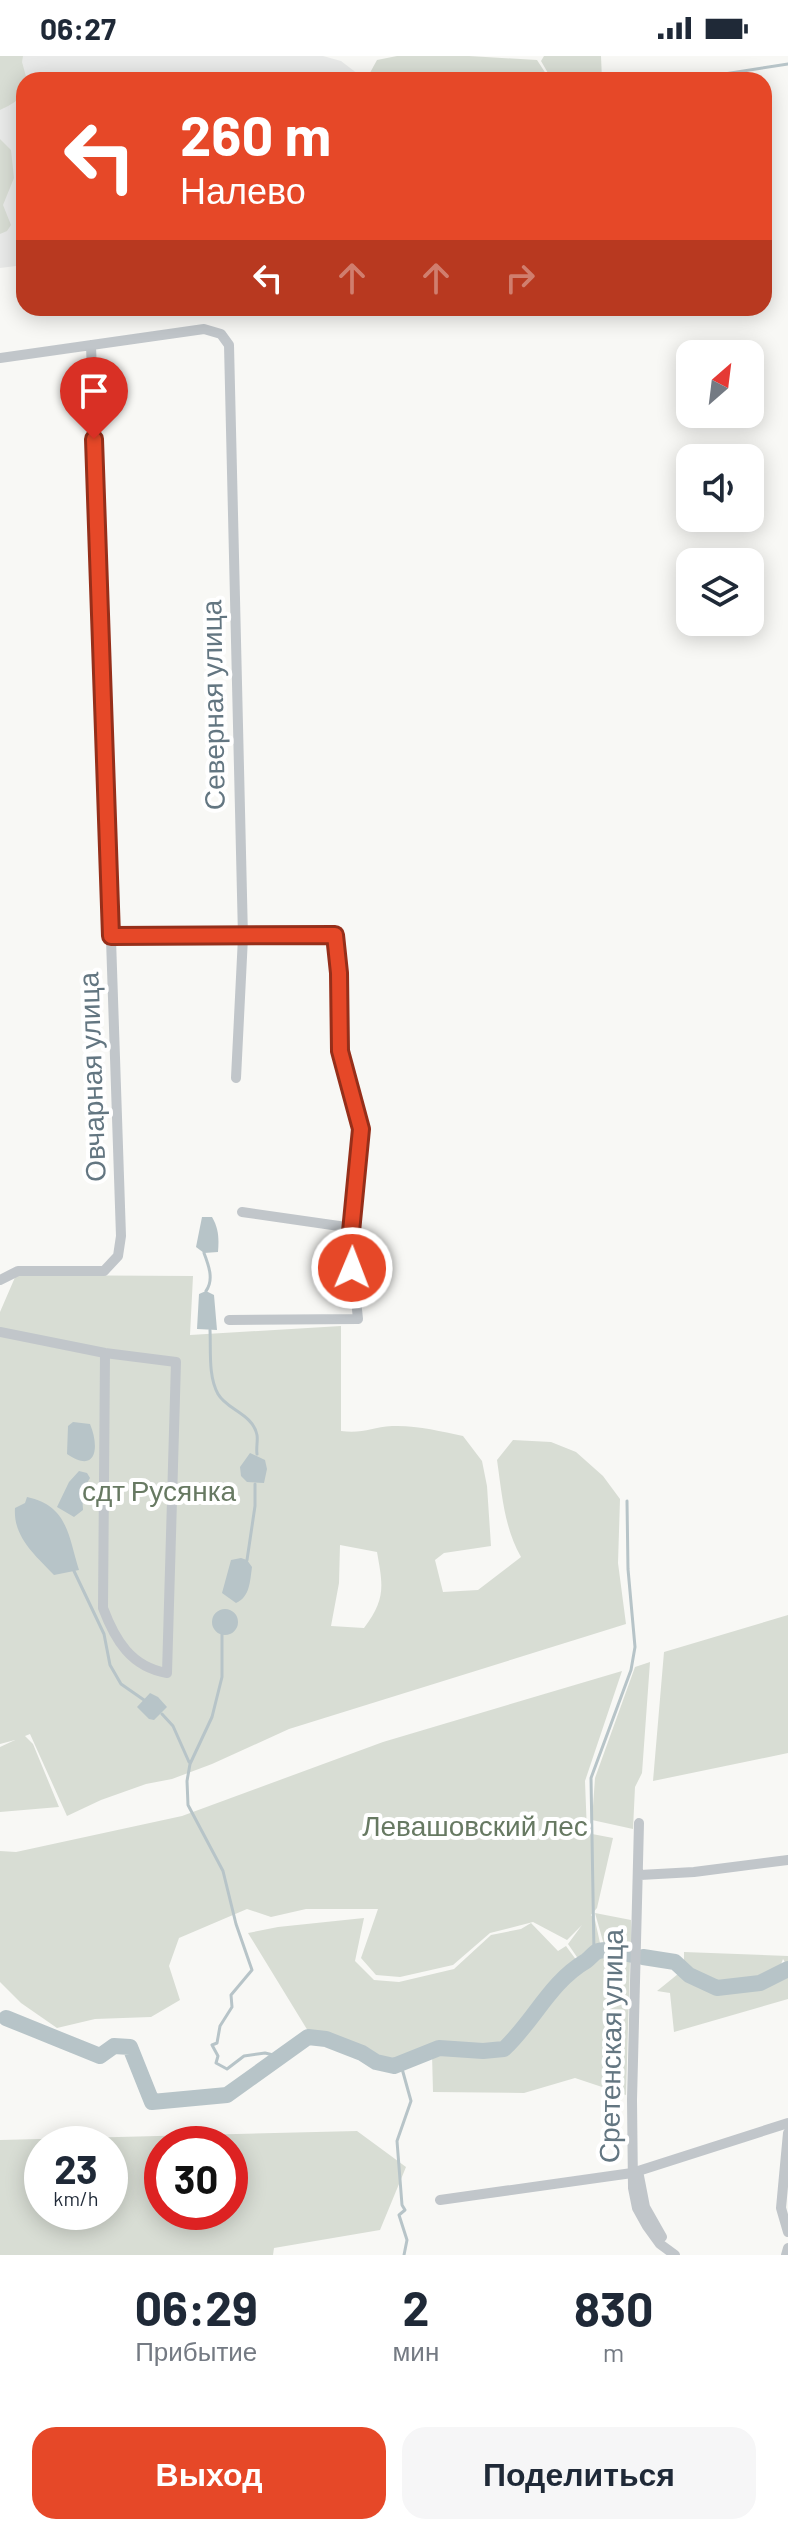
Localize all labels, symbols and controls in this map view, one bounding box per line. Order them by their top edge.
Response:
text: 06:27 [40,10,116,46]
text: 260 m [180,100,331,167]
icon: left [48,104,152,208]
text: Налево [180,168,306,211]
icon: left [246,256,290,300]
icon: ahead [330,256,374,300]
icon: ahead [414,256,458,300]
icon: right [498,256,542,300]
north arrow [676,340,764,428]
map controls [676,340,764,636]
pin [60,357,128,439]
icon: arrive [72,369,116,413]
button: sound [676,444,764,532]
button: layers [676,548,764,636]
street label: Северная улица [193,599,231,810]
street label: Овчарная улица [70,971,112,1183]
position arrow [310,1226,394,1310]
park label: сдт Русянка [82,1473,237,1507]
park label: Левашовский лес [362,1808,588,1842]
street label: Сретенская улица [591,1928,629,2163]
speed limit sign: 30 [144,2126,248,2230]
text: 23 [54,2144,98,2192]
text: km/h [53,2186,99,2210]
text: 06:29 [135,2278,258,2336]
text: 2 [402,2278,429,2336]
text: 830 [574,2279,653,2337]
text: Прибытие [135,2335,257,2366]
text: мин [392,2335,439,2366]
text: m [603,2336,624,2367]
button: Выход [32,2427,386,2519]
button: Поделиться [402,2427,756,2519]

